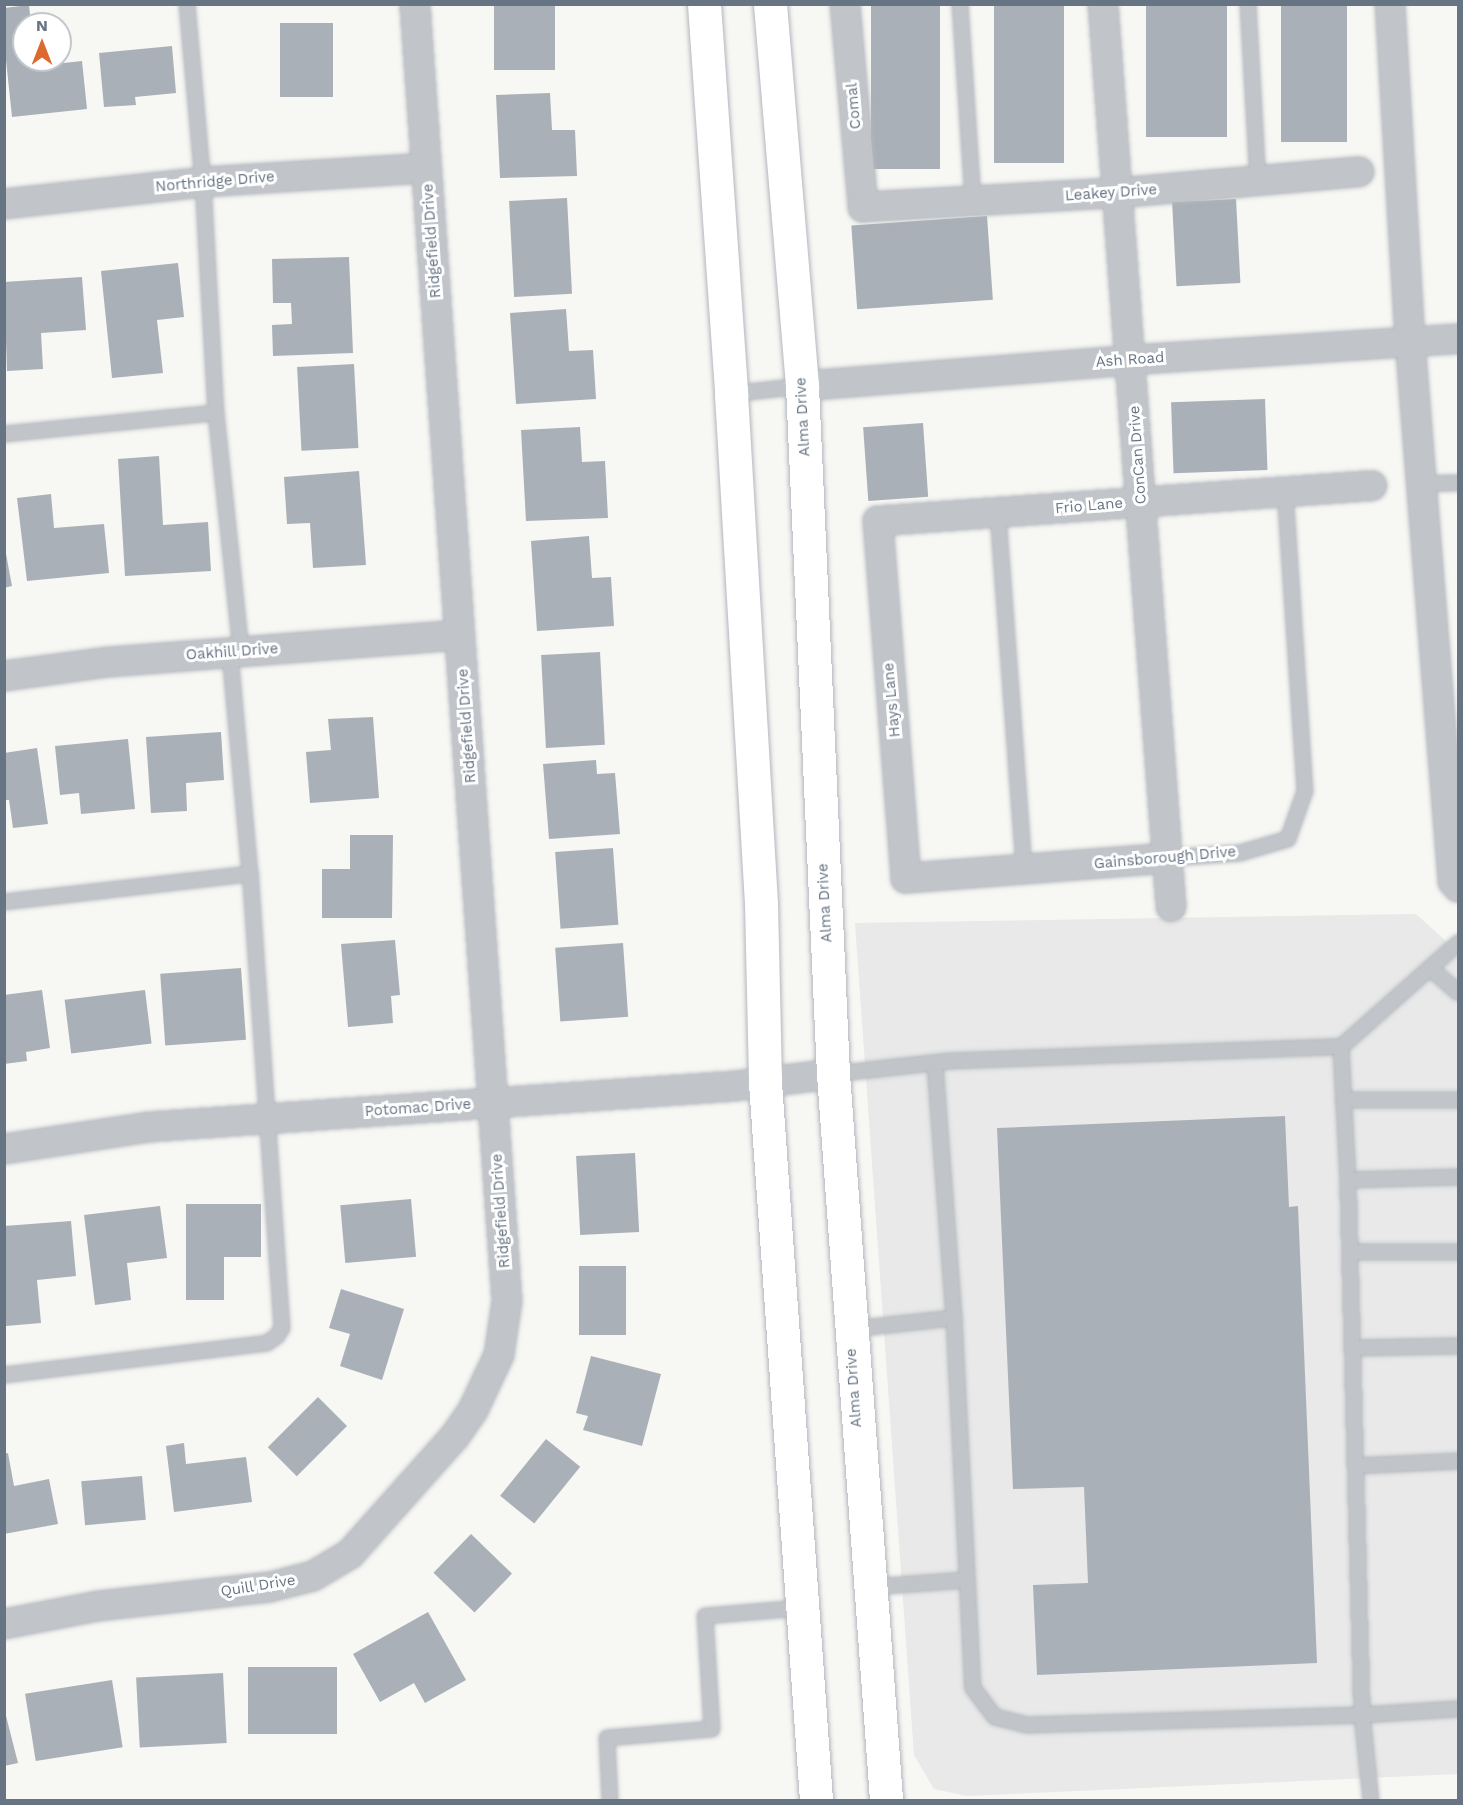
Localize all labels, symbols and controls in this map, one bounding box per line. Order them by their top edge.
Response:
north arrow [12,12,72,72]
text: N [36,16,48,35]
street label: Comal [843,82,865,130]
street label: Northridge Drive [155,168,275,196]
street label: Leakey Drive [1064,181,1158,205]
street label: Ridgefield Drive [419,183,445,299]
street label: Ash Road [1095,349,1165,371]
street label: Alma Drive [792,377,814,457]
street label: ConCan Drive [1126,405,1150,505]
street label: Frio Lane [1054,494,1124,518]
street label: Oakhill Drive [185,640,279,664]
street label: Hays Lane [880,662,904,738]
street label: Ridgefield Drive [454,668,480,784]
street label: Gainsborough Drive [1093,843,1237,873]
street label: Alma Drive [814,863,836,943]
street label: Potomac Drive [364,1095,472,1121]
street label: Ridgefield Drive [488,1153,514,1269]
street label: Alma Drive [842,1348,866,1428]
street label: Quill Drive [219,1571,297,1601]

